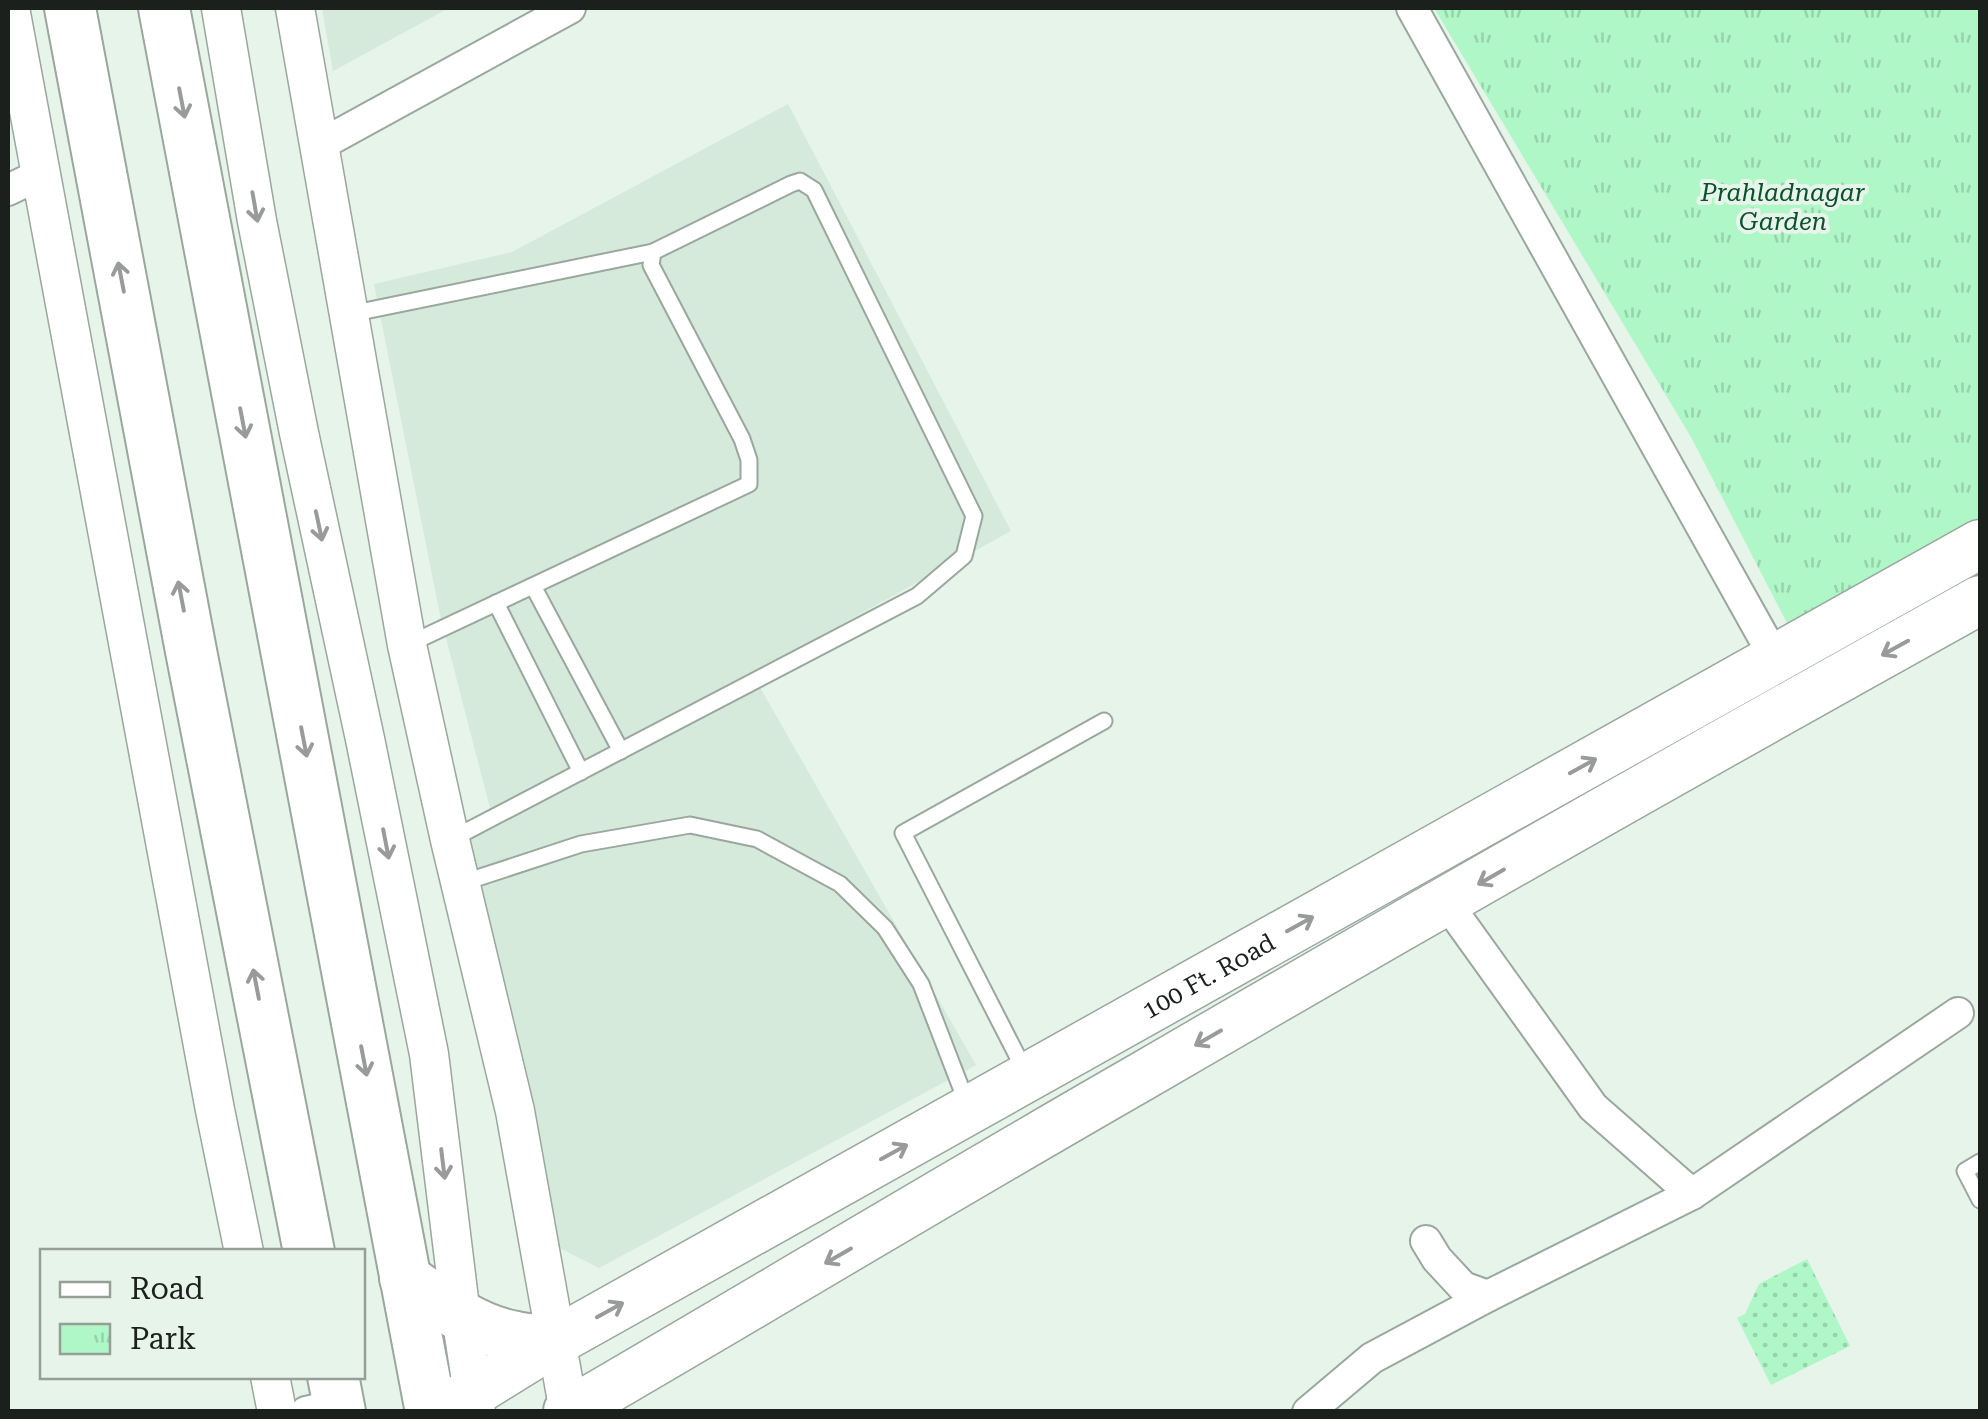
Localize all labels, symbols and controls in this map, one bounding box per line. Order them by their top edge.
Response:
one-way arrow [174,86,193,118]
park label: Prahladnagar Garden [1700,178,1866,236]
one-way arrow [246,190,265,223]
one-way arrow [111,261,130,294]
one-way arrow [234,406,253,438]
one-way arrow [311,509,329,541]
one-way arrow [171,581,190,613]
one-way arrow [1881,638,1910,658]
one-way arrow [295,725,314,757]
one-way arrow [1568,755,1598,775]
one-way arrow [378,827,397,859]
one-way arrow [1476,867,1506,887]
one-way arrow [1285,914,1314,934]
street label: 100 Ft. Road [1137,927,1280,1025]
one-way arrow [246,969,265,1001]
one-way arrow [1194,1028,1223,1048]
one-way arrow [355,1044,374,1077]
one-way arrow [879,1141,908,1161]
one-way arrow [434,1147,453,1179]
one-way arrow [824,1246,853,1266]
legend [40,1249,365,1379]
text: Road [130,1271,204,1306]
one-way arrow [595,1300,625,1320]
text: Park [130,1321,196,1356]

